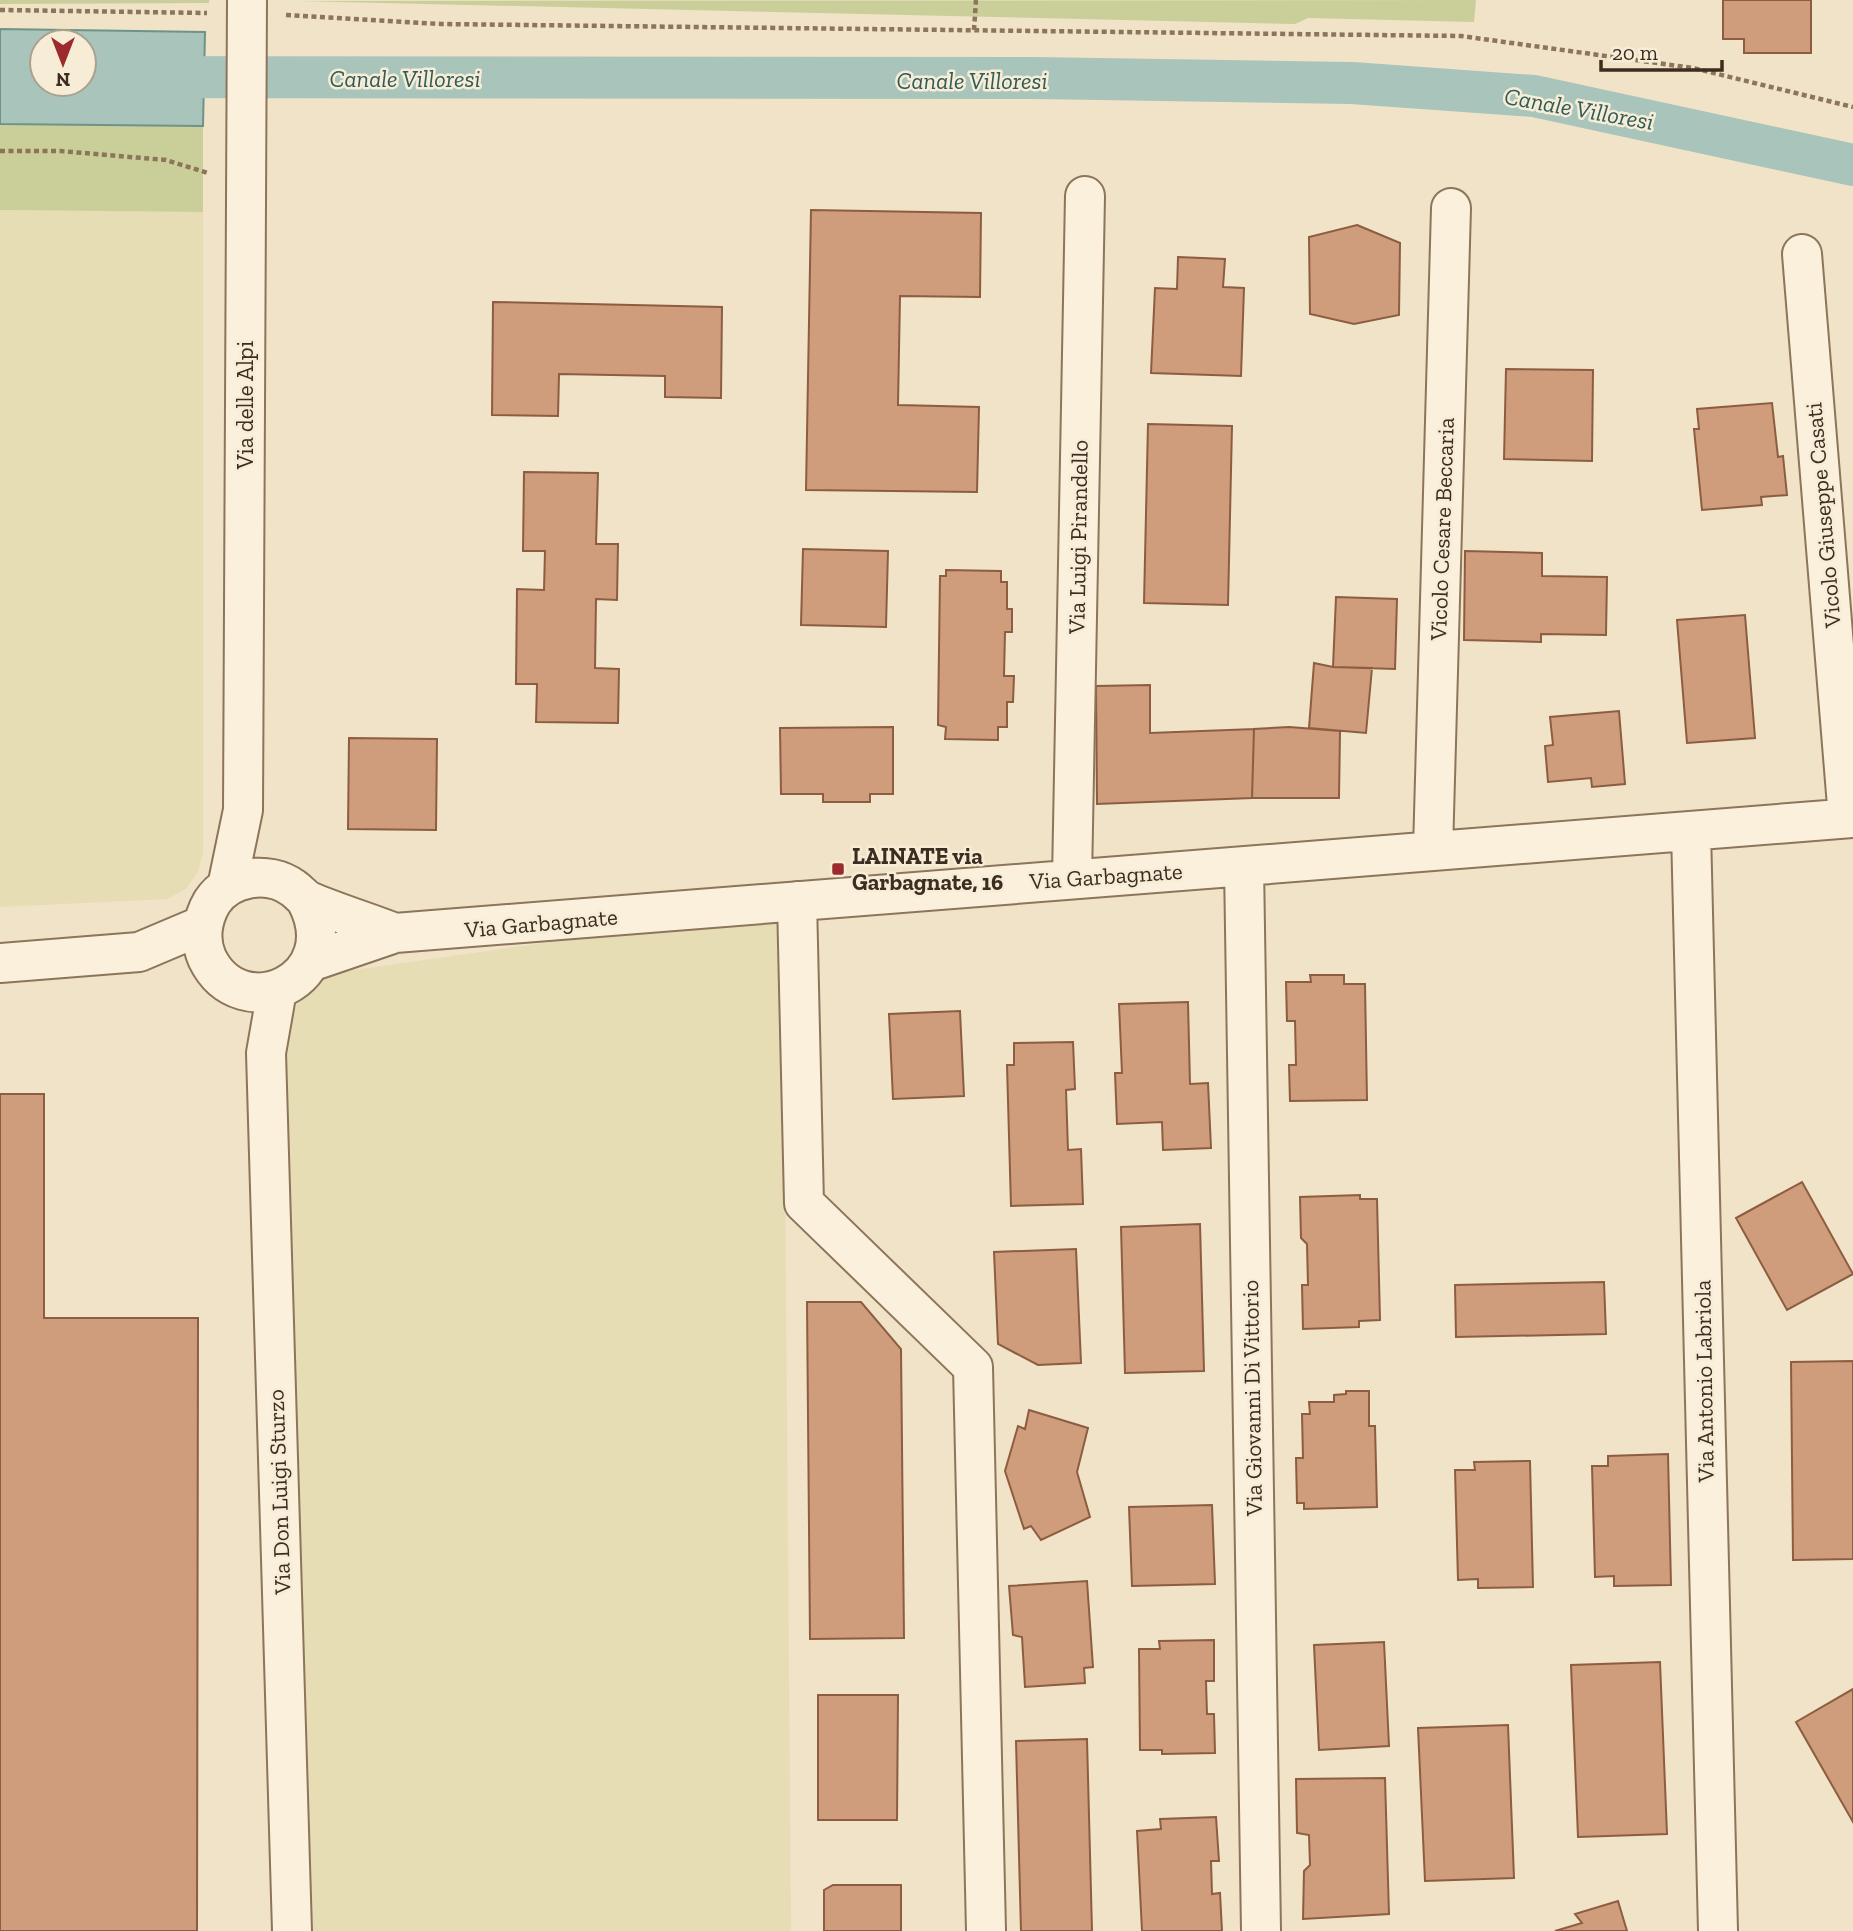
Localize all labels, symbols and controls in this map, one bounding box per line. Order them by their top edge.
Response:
north arrow [28,28,98,98]
scale bar [1601,28,1722,72]
text: 20 m [1612,40,1658,65]
water label: Canale Villoresi [329,64,481,93]
water label: Canale Villoresi [896,66,1048,95]
text: N [56,68,70,91]
water label: Canale Villoresi [1502,81,1656,136]
street label: Via delle Alpi [231,341,259,470]
street label: Vicolo Giuseppe Casati [1799,401,1847,630]
street label: Vicolo Cesare Beccaria [1424,417,1460,642]
street label: Via Luigi Pirandello [1062,440,1094,635]
place label: LAINATE via Garbagnate, 16 [852,842,1003,896]
street label: Via Garbagnate [1027,857,1184,895]
marker: LAINATE via Garbagnate, 16 [830,861,846,877]
street label: Via Garbagnate [462,902,619,944]
street label: Via Giovanni Di Vittorio [1236,1279,1268,1518]
street label: Via Antonio Labriola [1688,1279,1720,1484]
street label: Via Don Luigi Sturzo [261,1389,297,1596]

